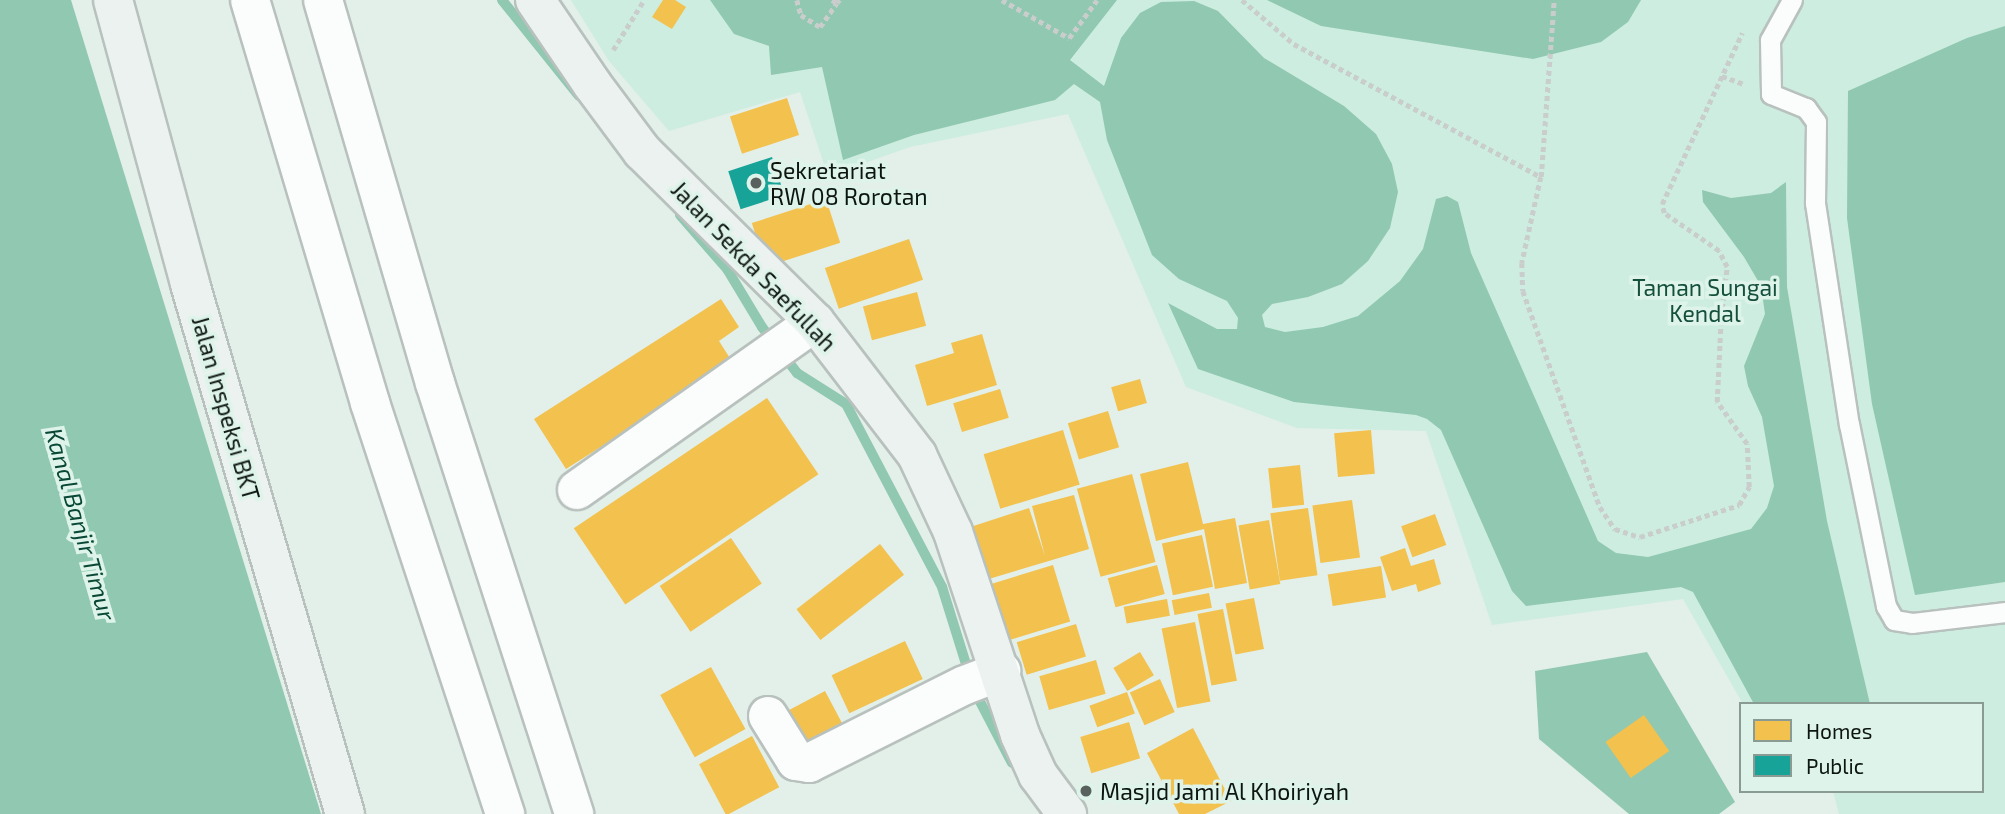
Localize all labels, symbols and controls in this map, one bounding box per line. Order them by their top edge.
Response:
place label: Sekretariat RW 08 Rorotan [770,156,928,210]
street label: Jalan Sekda Saefullah [666,175,842,357]
marker: Sekretariat RW 08 Rorotan [748,175,764,191]
park label: Taman Sungai Kendal [1632,273,1778,327]
street label: Jalan Inspeksi BKT [186,313,266,503]
water label: Kanal Banjir Timur [40,424,122,624]
legend [1739,702,1984,793]
text: Homes [1806,718,1872,743]
text: Public [1806,753,1864,778]
place label: Masjid Jami Al Khoiriyah [1100,777,1351,805]
marker: Masjid Jami Al Khoiriyah [1078,783,1094,799]

